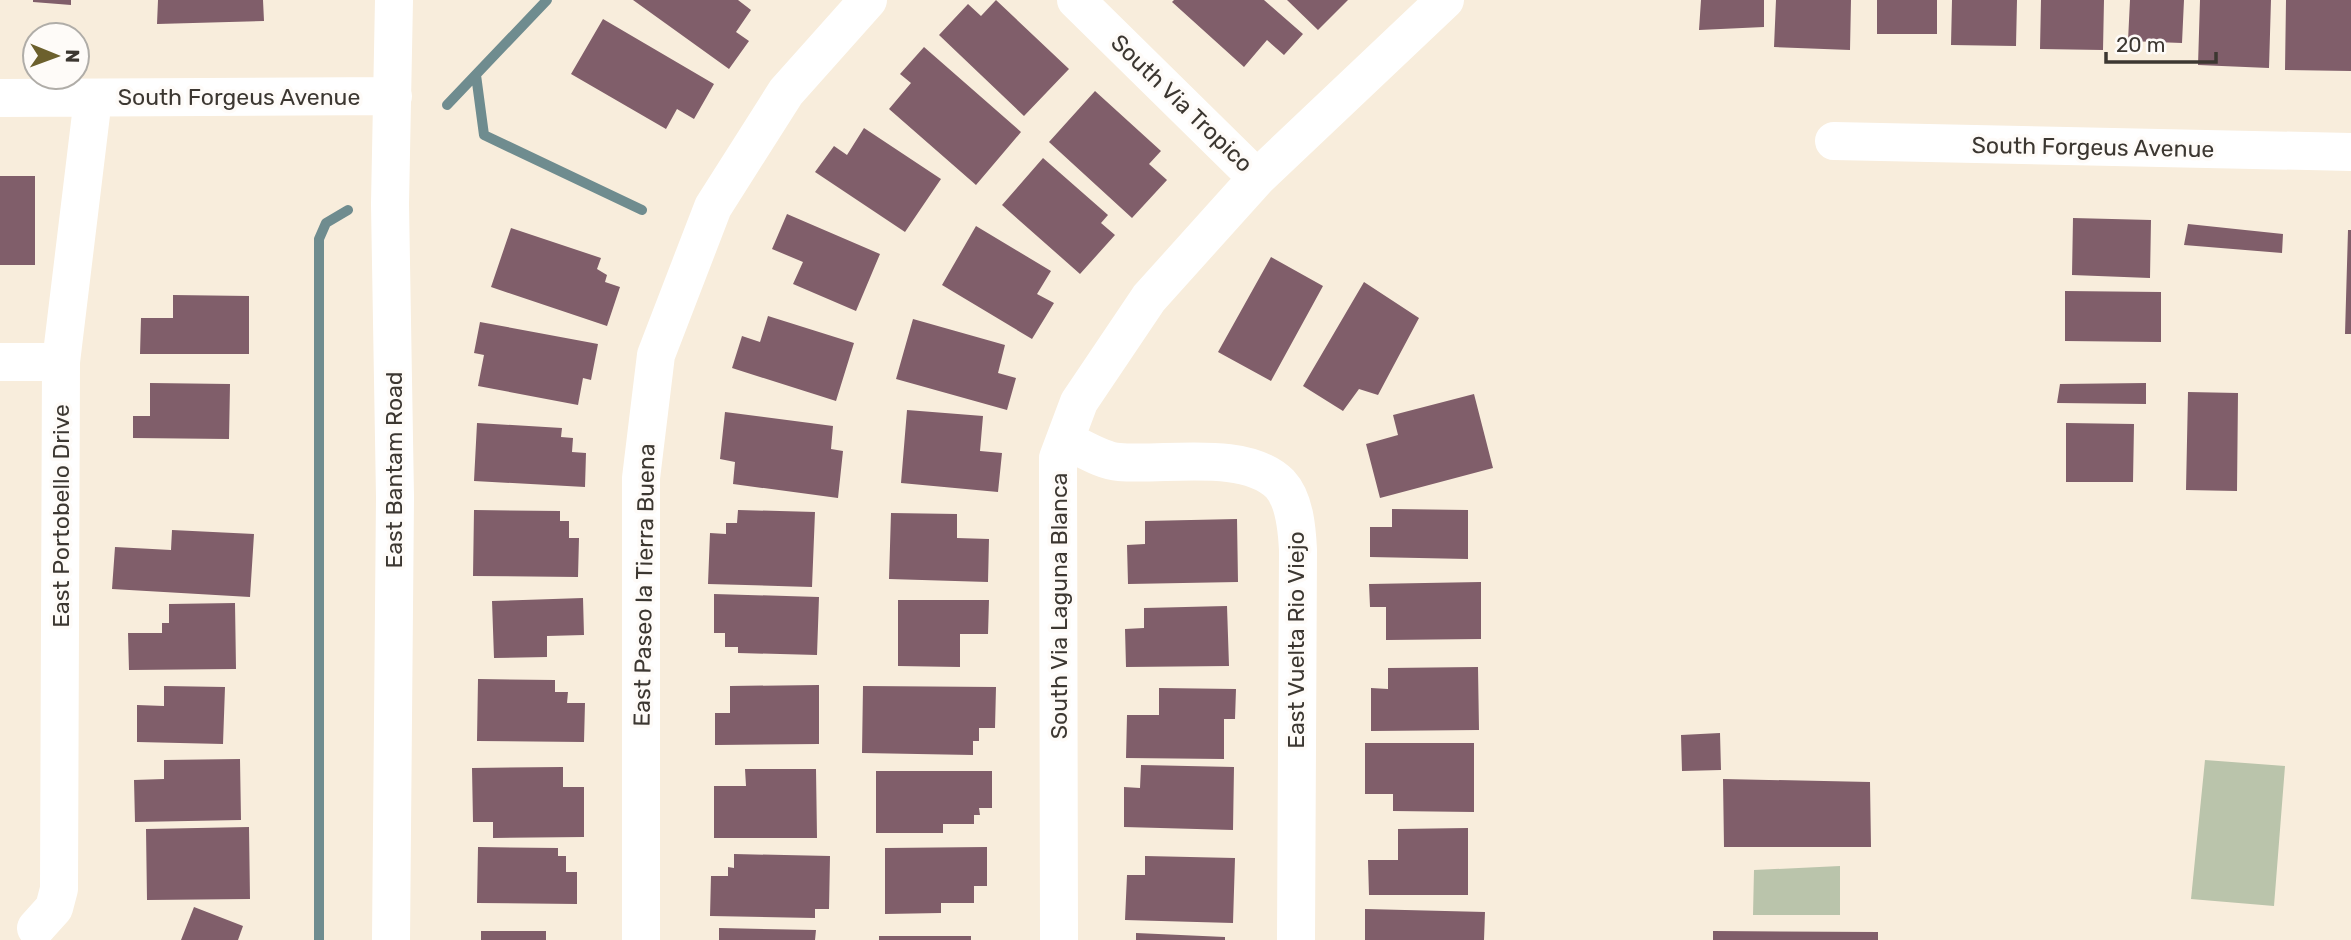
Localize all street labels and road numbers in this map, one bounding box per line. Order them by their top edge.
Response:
street label: South Via Tropico [1105,28,1259,178]
street label: South Forgeus Avenue [118,83,360,111]
street label: South Forgeus Avenue [1971,131,2215,163]
street label: East Bantam Road [380,371,408,569]
street label: East Portobello Drive [47,404,75,628]
street label: East Paseo la Tierra Buena [628,443,660,727]
street label: South Via Laguna Blanca [1045,473,1073,739]
street label: East Vuelta Rio Viejo [1282,531,1310,749]

